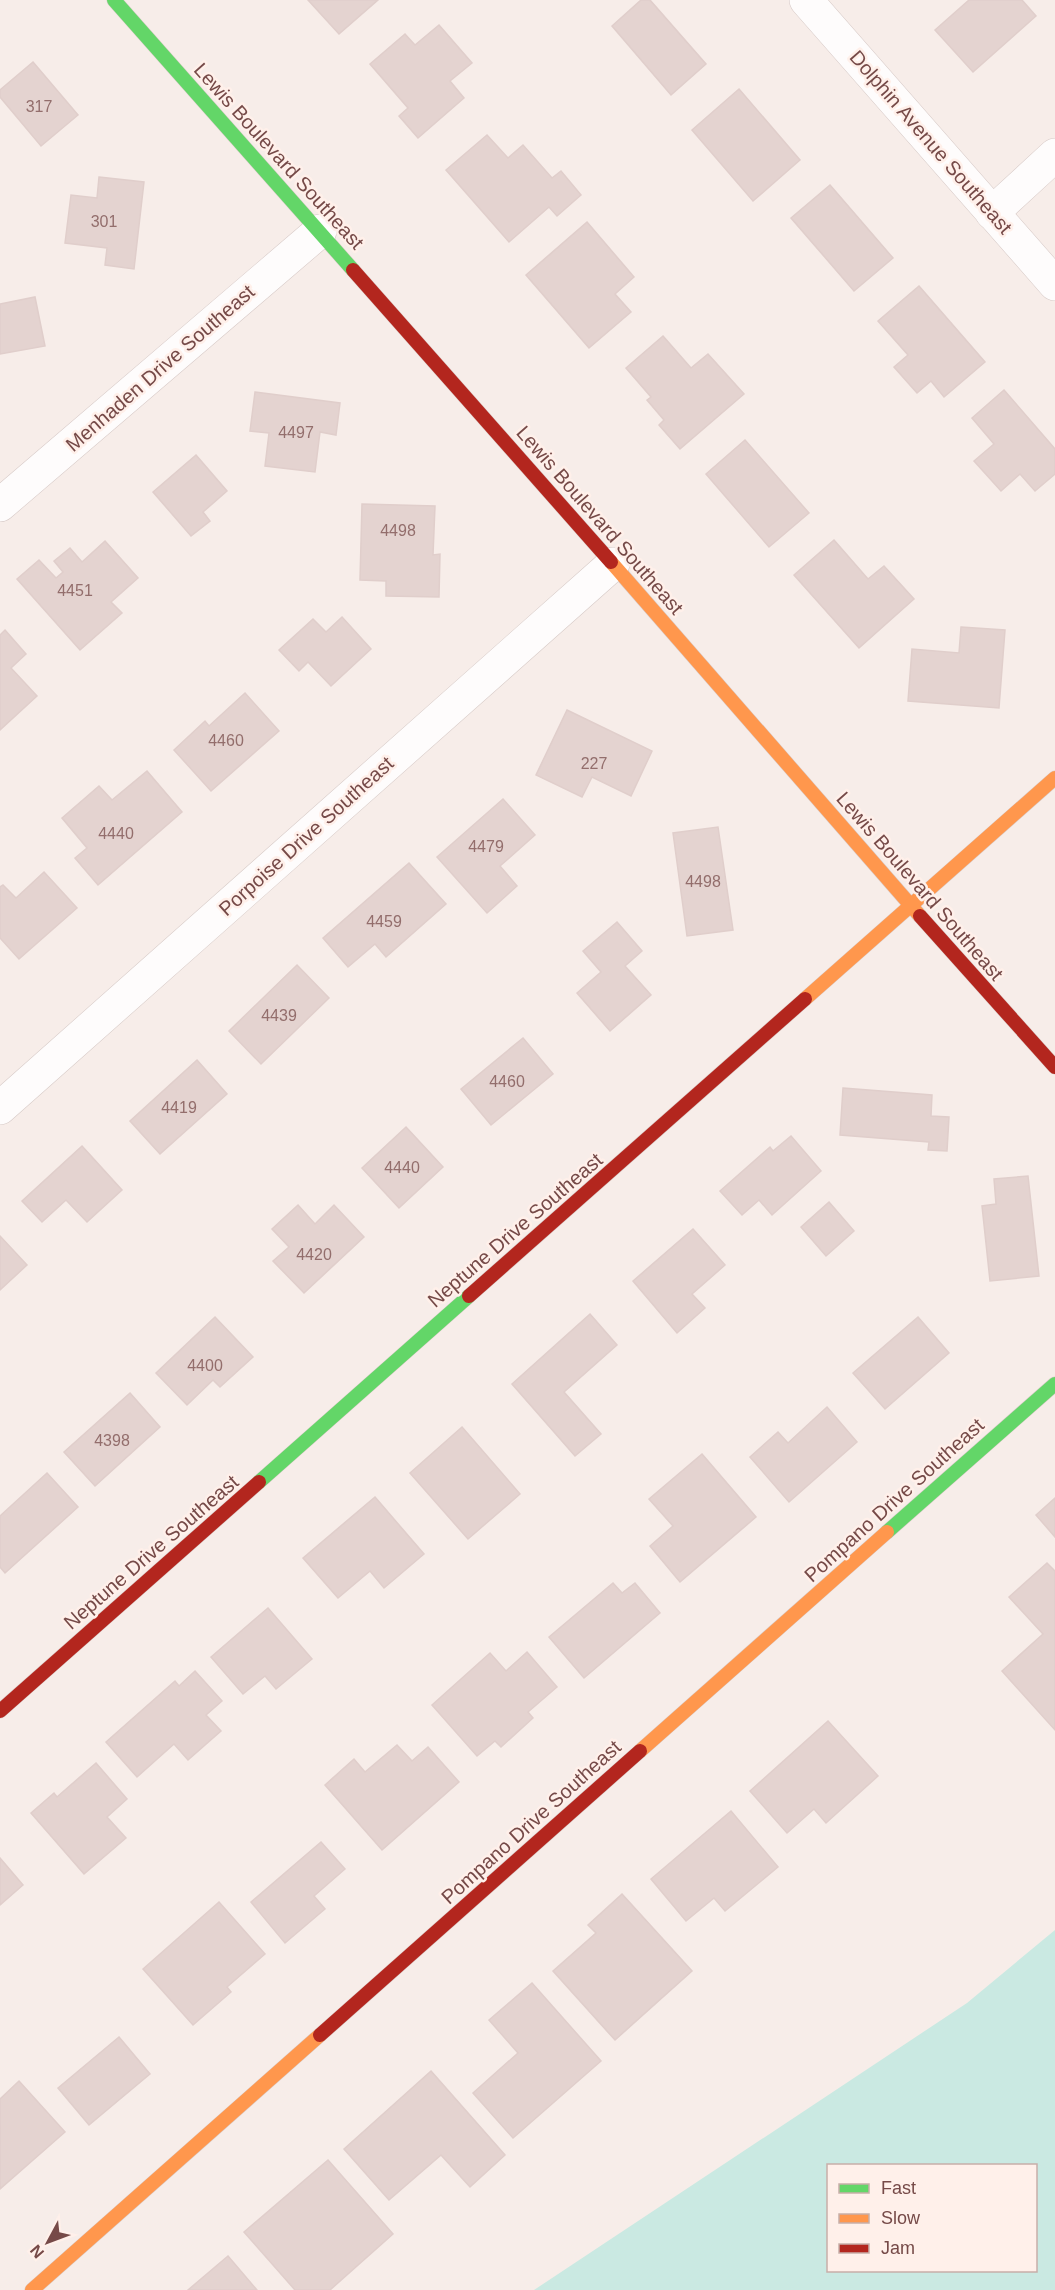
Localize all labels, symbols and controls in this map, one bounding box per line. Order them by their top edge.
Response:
street label: Dolphin Avenue Southeast [845,46,1017,238]
street label: Lewis Boulevard Southeast [190,59,369,254]
house number: 317 [26,98,52,115]
house number: 301 [91,213,117,230]
street label: Menhaden Drive Southeast [61,280,259,456]
street label: Lewis Boulevard Southeast [512,421,688,619]
house number: 4497 [278,424,314,441]
house number: 4498 [380,522,416,539]
house number: 4451 [57,582,93,599]
house number: 4460 [208,732,244,749]
street label: Porpoise Drive Southeast [214,752,398,920]
house number: 227 [581,755,607,772]
street label: Lewis Boulevard Southeast [832,787,1008,985]
house number: 4440 [98,825,134,842]
house number: 4479 [468,838,504,855]
house number: 4498 [685,873,721,890]
house number: 4459 [366,913,402,930]
house number: 4439 [261,1007,297,1024]
house number: 4460 [489,1073,525,1090]
house number: 4419 [161,1099,197,1116]
street label: Neptune Drive Southeast [423,1148,607,1312]
house number: 4440 [384,1159,420,1176]
house number: 4420 [296,1246,332,1263]
house number: 4400 [187,1357,223,1374]
street label: Pompano Drive Southeast [800,1413,988,1586]
house number: 4398 [94,1432,130,1449]
street label: Neptune Drive Southeast [59,1470,243,1634]
street label: Pompano Drive Southeast [437,1735,625,1908]
legend [827,2164,1037,2272]
text: Fast [881,2178,916,2198]
text: Slow [881,2208,921,2228]
north arrow [18,2212,78,2272]
text: Jam [881,2238,915,2258]
text: N [27,2242,47,2261]

